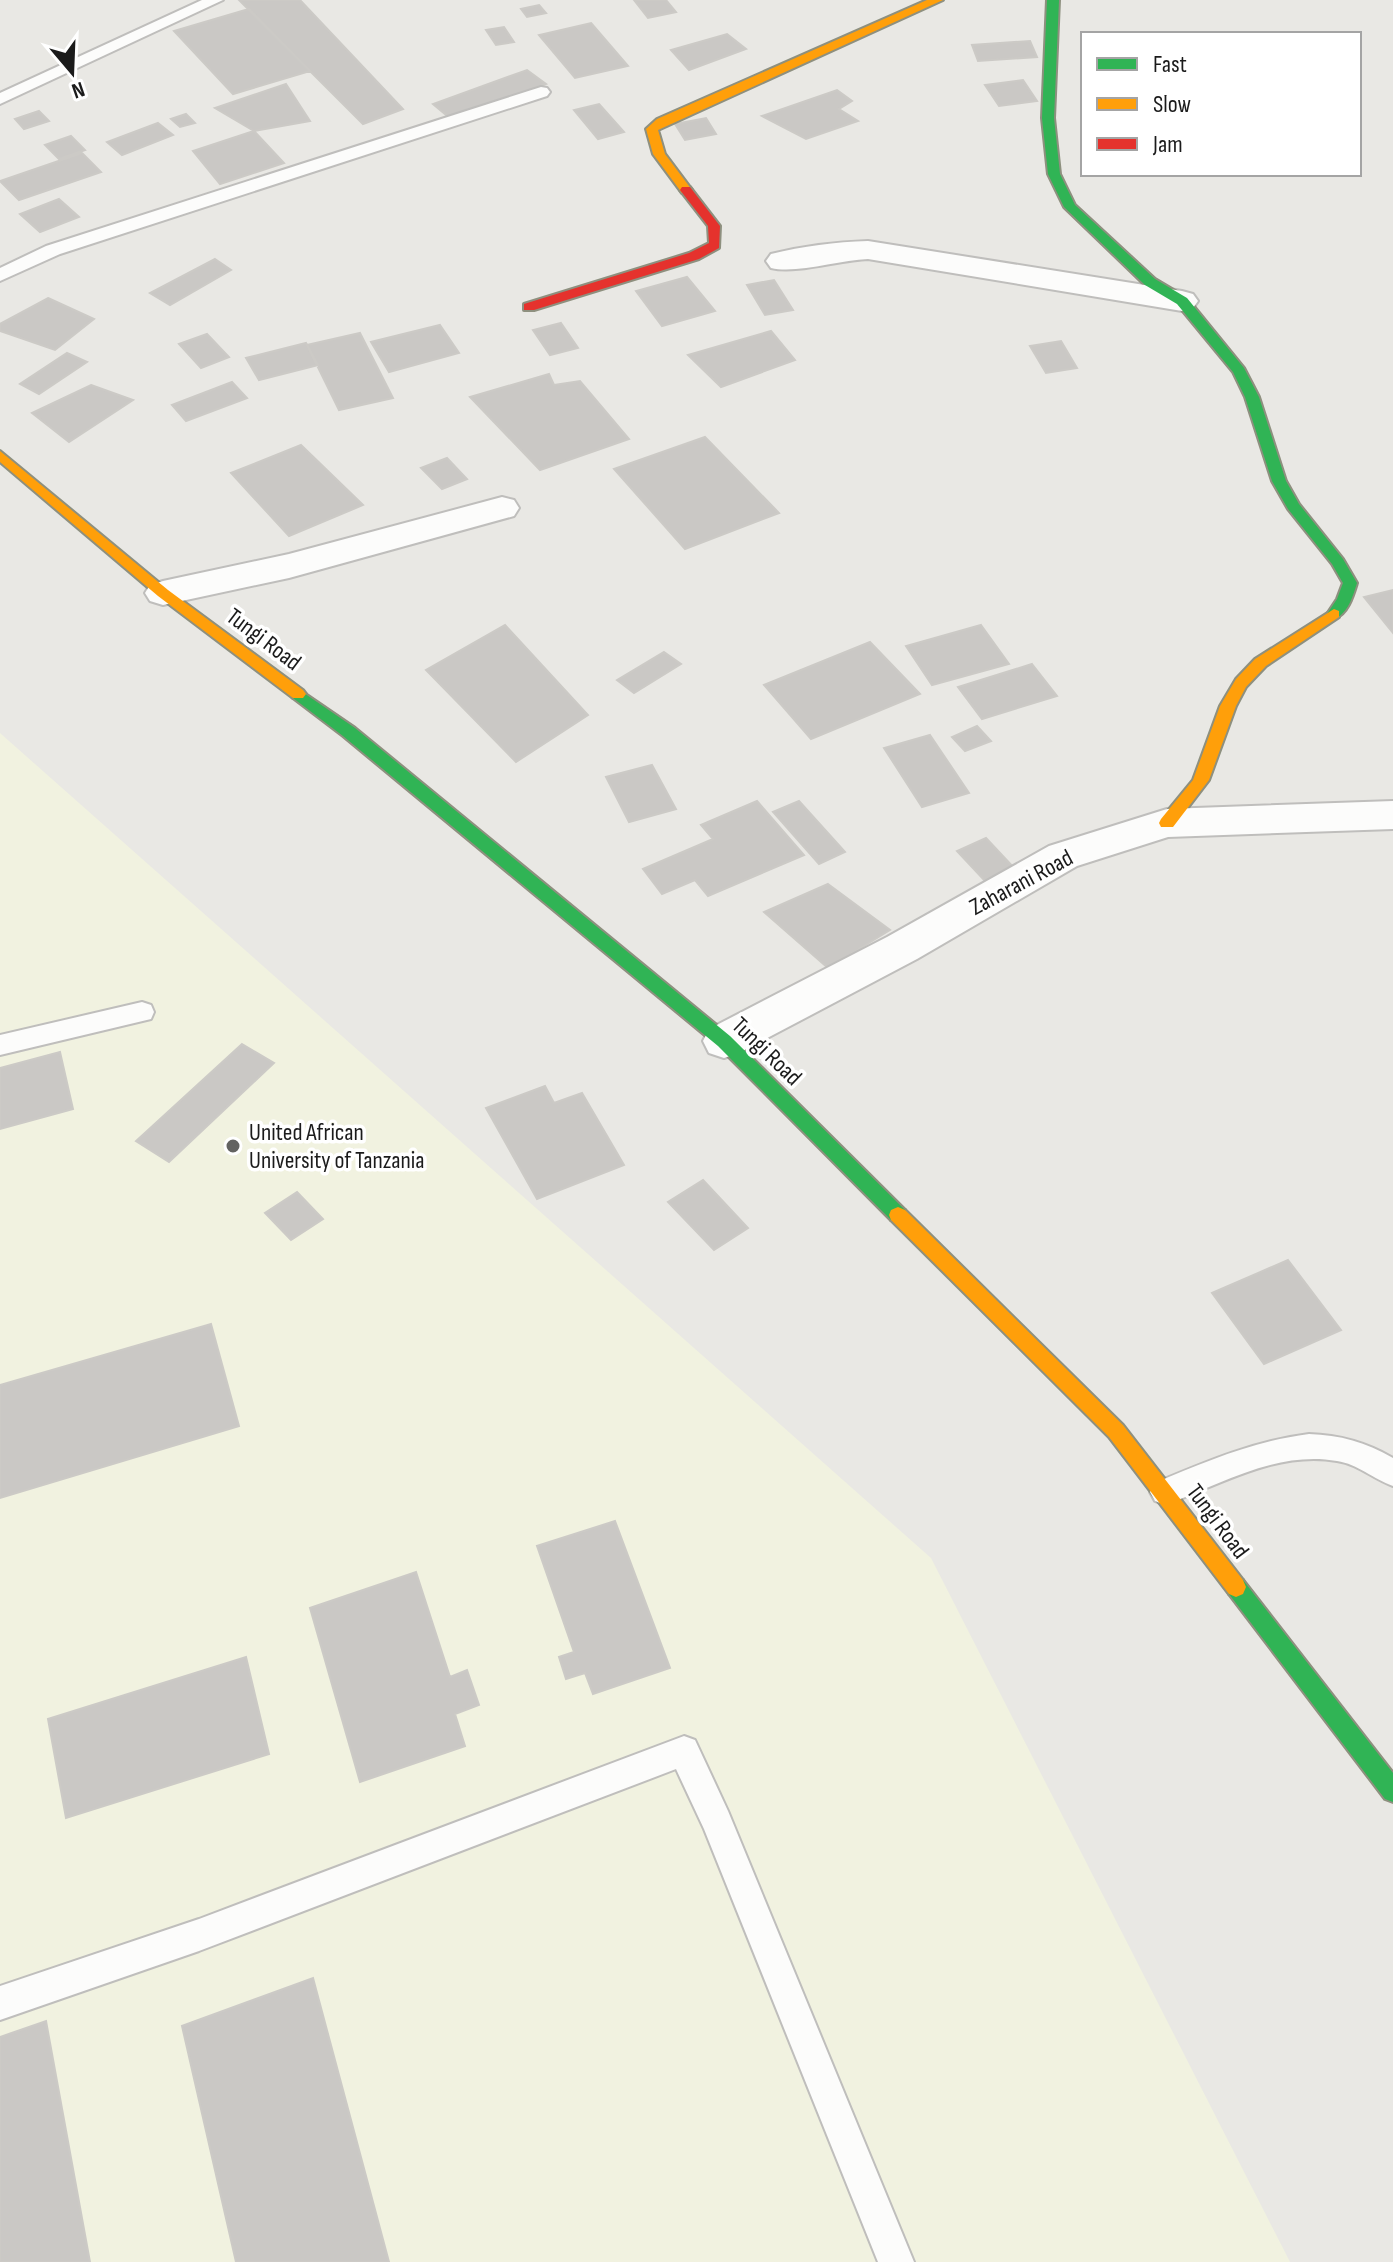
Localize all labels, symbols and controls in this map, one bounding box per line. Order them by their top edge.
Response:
north arrow [32,32,112,112]
legend [1081,32,1361,176]
text: Fast [1153,50,1187,79]
text: N [68,75,88,104]
text: Slow [1153,90,1191,119]
text: Jam [1152,130,1183,159]
street label: Tungi Road [221,602,307,677]
street label: Zaharani Road [965,843,1078,922]
street label: Tungi Road [726,1011,808,1092]
place label: United African University of Tanzania [249,1118,425,1175]
marker: United African University of Tanzania [224,1137,242,1155]
street label: Tungi Road [1180,1478,1255,1564]

